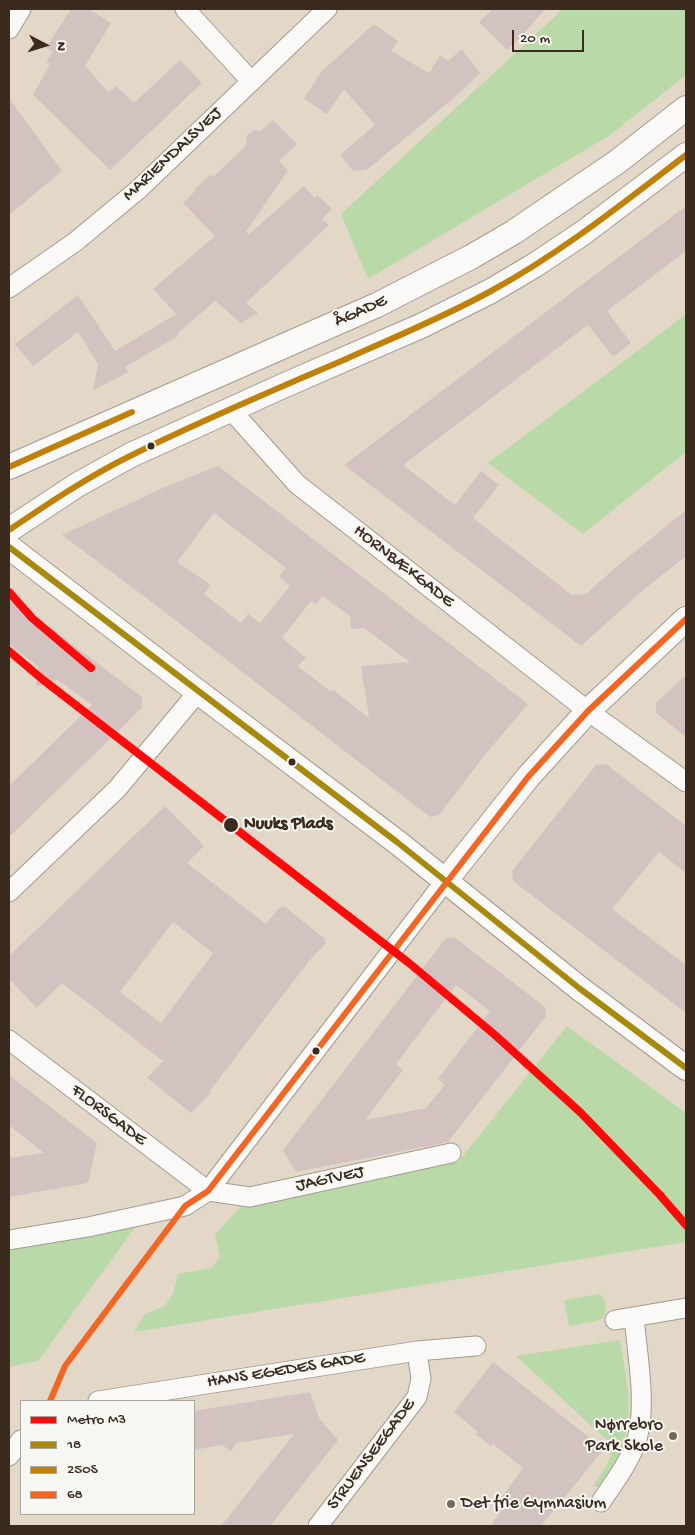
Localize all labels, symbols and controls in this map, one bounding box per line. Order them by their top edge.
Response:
north arrow [20,20,70,70]
scale bar [515,20,588,52]
text: 20 m [520,30,550,48]
text: N [52,41,69,52]
street label: MARIENDALSVEJ [119,103,227,207]
street label: ÅGADE [331,291,391,333]
unlabelled marker [146,441,156,451]
street label: HORNBÆKGADE [348,521,458,613]
unlabelled marker [287,757,297,767]
place label: Nuuks Plads [244,814,333,836]
marker: Nuuks Plads [222,816,240,834]
unlabelled marker [311,1046,321,1056]
street label: FLORSGADE [66,1080,150,1152]
street label: JAGTVEJ [294,1162,366,1198]
street label: HANS EGEDES GADE [206,1348,366,1394]
street label: STRUENSEEGADE [323,1395,421,1515]
legend [20,1400,195,1515]
text: Metro M3 [67,1411,126,1429]
place label: Nørrebro Park Skole [585,1415,663,1458]
marker: Nørrebro Park Skole [667,1430,679,1442]
text: 18 [67,1436,81,1454]
text: 250S [67,1461,98,1479]
text: 68 [67,1486,83,1504]
place label: Det frie Gymnasium [461,1493,606,1515]
marker: Det frie Gymnasium [445,1498,457,1510]

